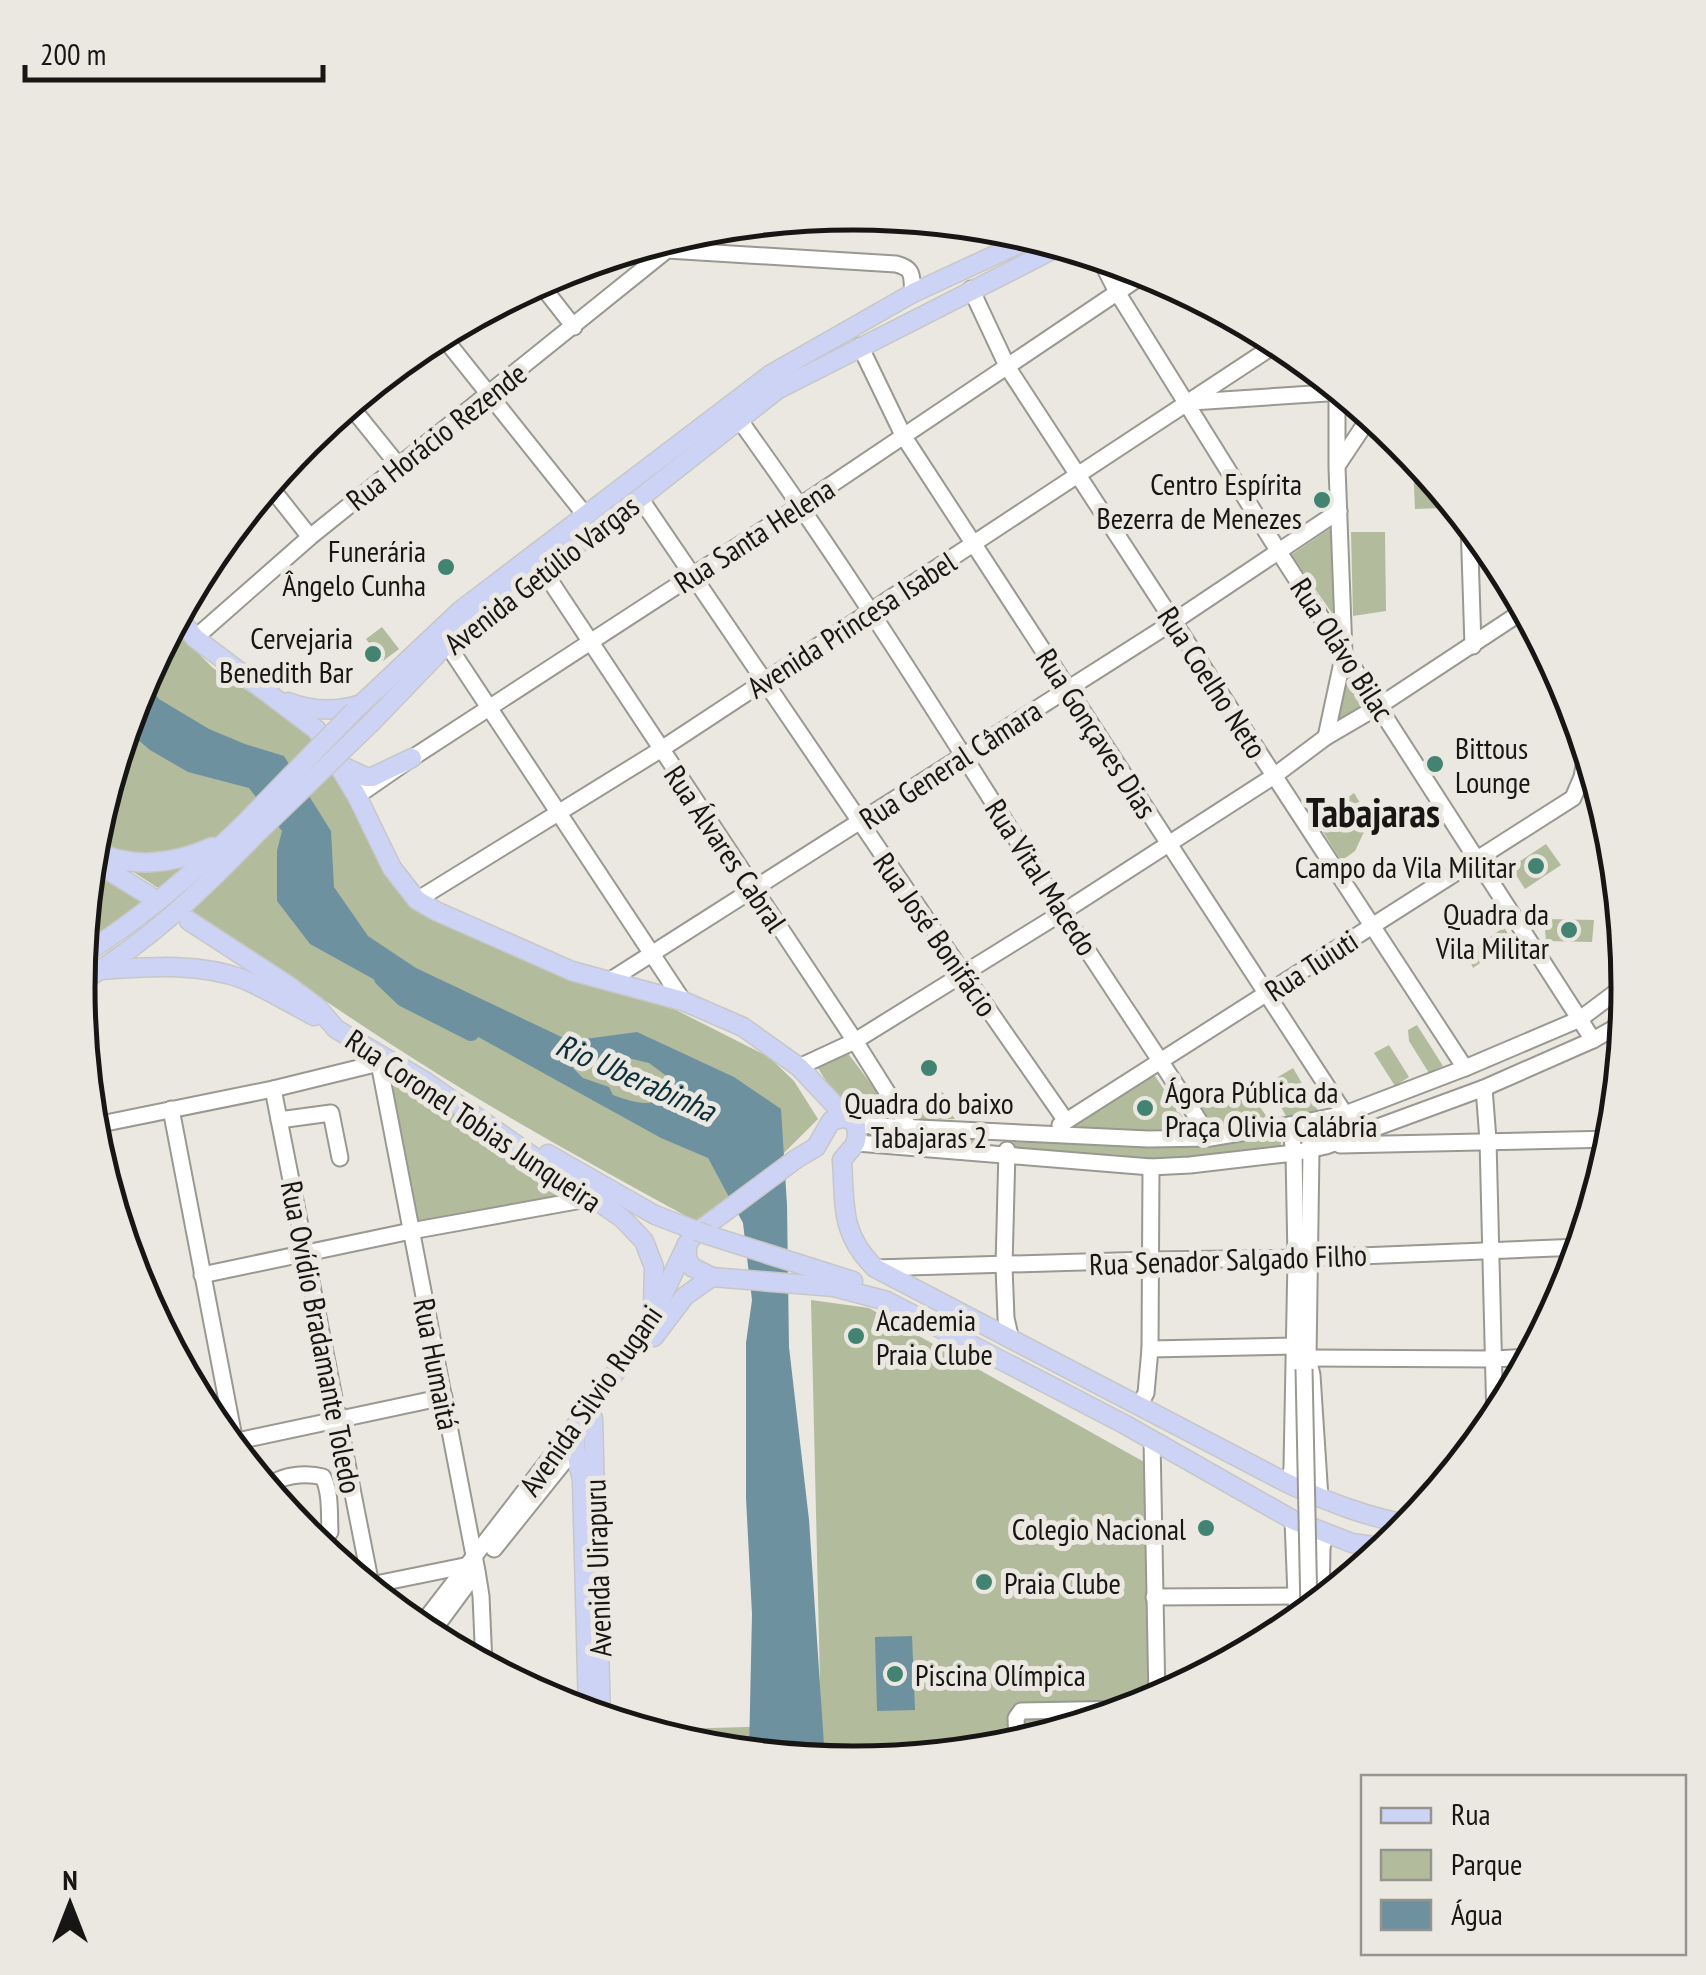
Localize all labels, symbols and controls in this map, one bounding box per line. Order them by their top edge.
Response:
scale bar [25,20,322,82]
text: 200 m [40,34,106,73]
street label: Rua Horácio Rezende [338,353,534,519]
place label: Centro Espírita Bezerra de Menezes [1097,464,1302,537]
street label: Rua Santa Helena [666,469,842,601]
street label: Avenida Getúlio Vargas [436,486,646,662]
marker: Centro Espírita Bezerra de Menezes [1311,489,1333,511]
place label: Funerária Ângelo Cunha [282,531,426,604]
street label: Avenida Princesa Isabel [739,542,963,706]
marker: Funerária Ângelo Cunha [435,556,457,578]
street label: Rua Olávo Bilac [1282,570,1404,728]
street label: Rua Coelho Neto [1150,599,1276,765]
place label: Cervejaria Benedith Bar [219,618,354,691]
street label: Rua Gonçaves Dias [1028,641,1166,825]
marker: Cervejaria Benedith Bar [362,643,384,665]
street label: Rua General Câmara [852,691,1048,837]
place label: Bittous Lounge [1455,728,1531,801]
marker: Bittous Lounge [1424,753,1446,775]
street label: Rua Álvares Cabral [656,757,796,939]
district label: Tabajaras [1306,786,1440,838]
street label: Rua Vital Macedo [977,791,1107,963]
street label: Rua José Bonifácio [865,844,1007,1024]
place label: Campo da Vila Militar [1295,847,1517,886]
marker: Campo da Vila Militar [1525,855,1547,877]
place label: Quadra da Vila Militar [1435,894,1550,967]
marker: Quadra da Vila Militar [1558,919,1580,941]
street label: Rua Tuiuti [1257,921,1365,1009]
street label: Rua Coronel Tobias Junqueira [338,1020,610,1220]
water label: Rio Uberabinha [550,1023,724,1132]
marker: Quadra do baixo Tabajaras 2 [918,1057,940,1079]
place label: Ágora Pública da Praça Olivia Calábria [1165,1072,1378,1145]
place label: Quadra do baixo Tabajaras 2 [844,1083,1014,1156]
marker: Ágora Pública da Praça Olivia Calábria [1134,1097,1156,1119]
street label: Rua Ovídio Bradamante Toledo [273,1177,371,1497]
street label: Rua Senador Salgado Filho [1088,1235,1368,1283]
street label: Rua Humaitá [405,1295,469,1433]
street label: Avenida Silvio Rugani [510,1297,670,1503]
place label: Academia Praia Clube [876,1300,993,1373]
marker: Academia Praia Clube [845,1325,867,1347]
street label: Avenida Uirapuru [574,1478,620,1658]
place label: Colegio Nacional [1012,1509,1186,1548]
marker: Colegio Nacional [1195,1517,1217,1539]
place label: Praia Clube [1004,1563,1121,1602]
marker: Praia Clube [973,1571,995,1593]
place label: Piscina Olímpica [915,1655,1086,1694]
marker: Piscina Olímpica [884,1663,906,1685]
legend [1361,1775,1686,1955]
text: Rua [1451,1794,1490,1833]
text: Parque [1451,1844,1522,1883]
north arrow [20,1855,120,1955]
text: N [62,1861,78,1898]
text: Água [1451,1894,1503,1933]

